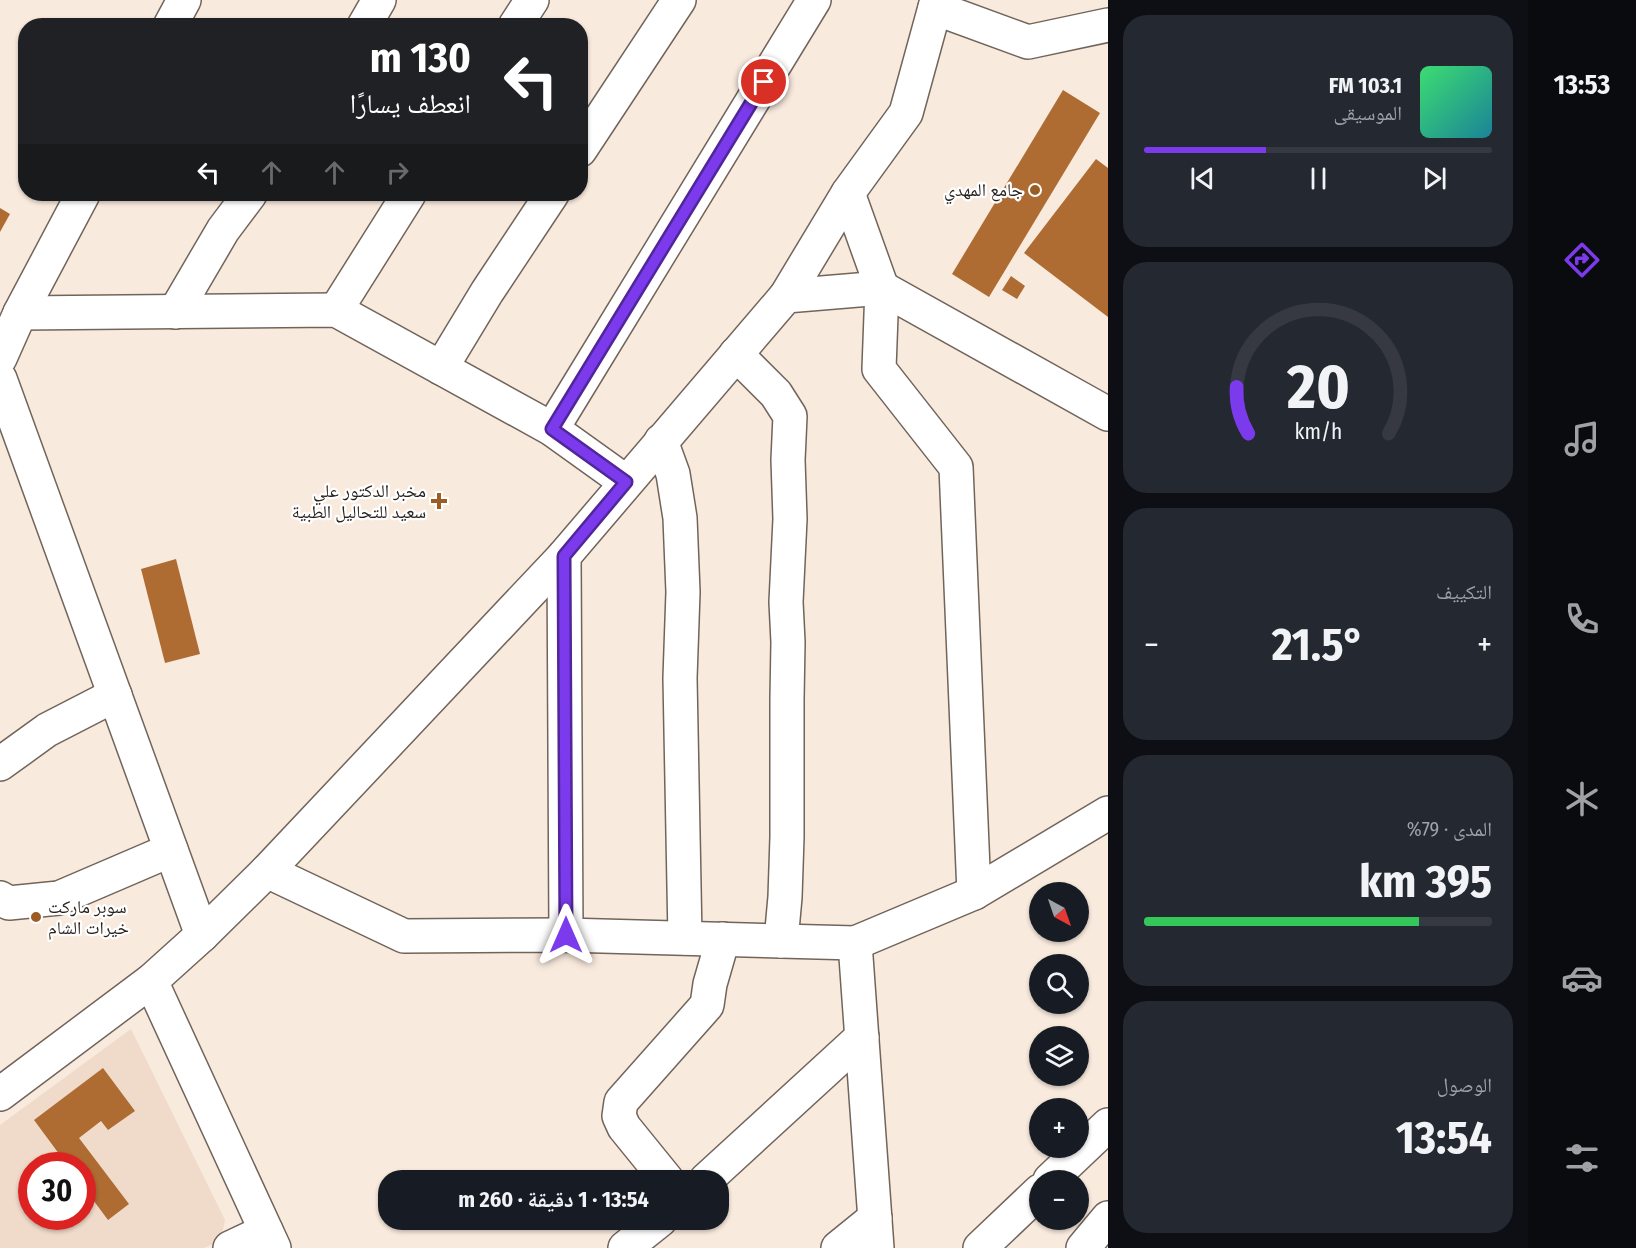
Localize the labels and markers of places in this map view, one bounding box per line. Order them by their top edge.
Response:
pin [738,56,789,107]
place label: جامع المهدي [944,179,1023,205]
marker: جامع المهدي [1028,183,1042,197]
place label: مخبر الدكتور علي سعيد للتحاليل الطبية [292,480,426,523]
marker: مخبر الدكتور علي سعيد للتحاليل الطبية [430,492,448,510]
place label: سوبر ماركت خيرات الشام [48,896,129,940]
marker: سوبر ماركت خيرات الشام [29,910,43,924]

